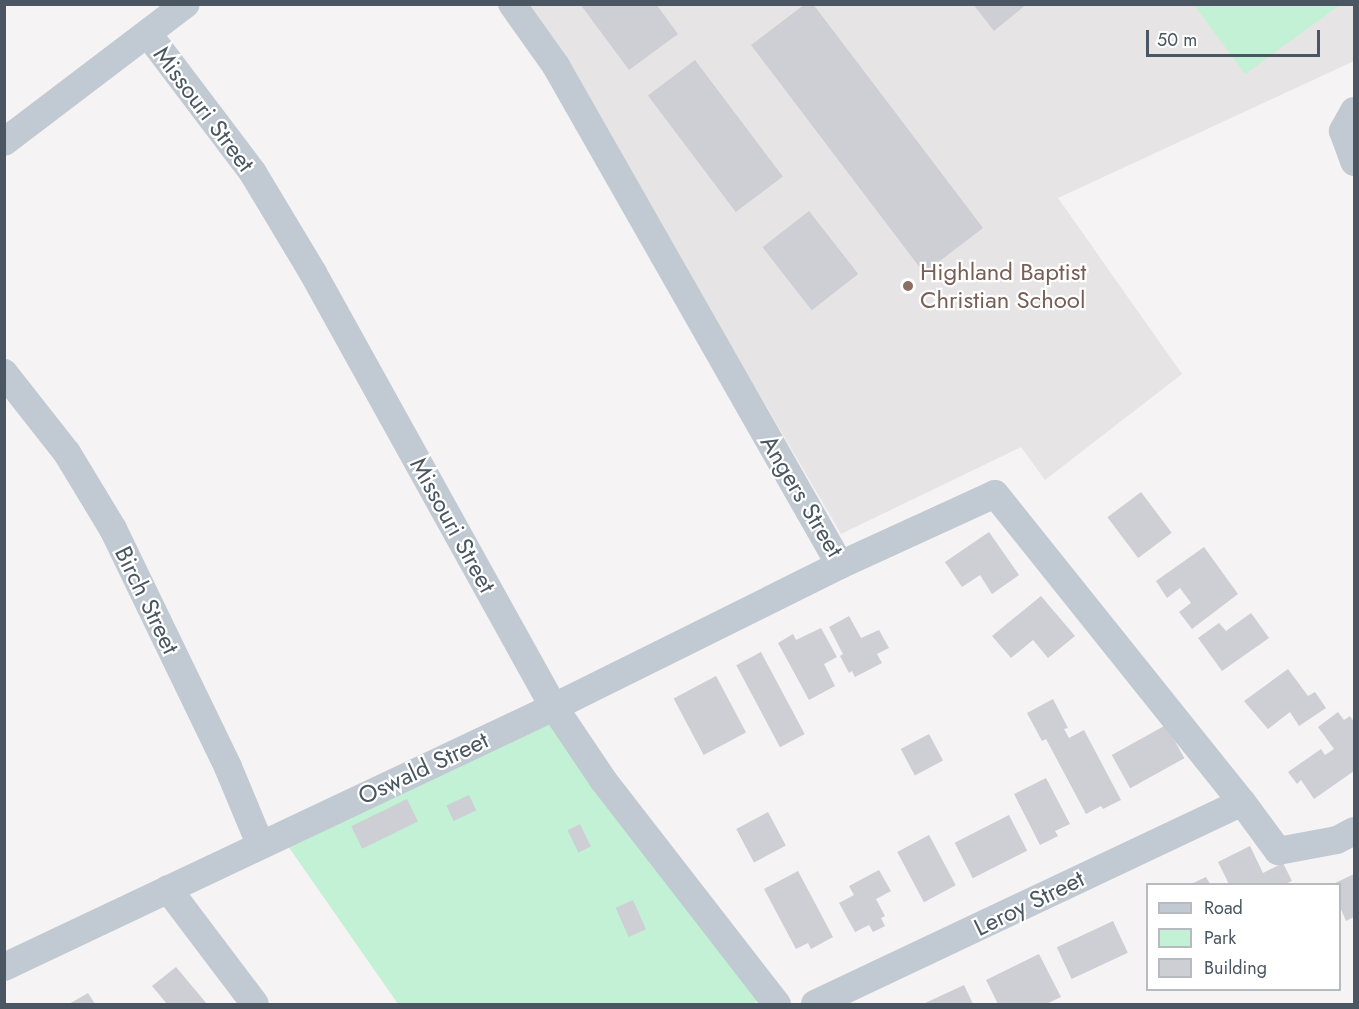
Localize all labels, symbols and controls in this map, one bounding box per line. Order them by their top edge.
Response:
scale bar [1149,18,1323,56]
text: 50 m [1157,27,1197,53]
street label: Missouri Street [147,41,261,177]
place label: Highland Baptist Christian School [920,258,1086,314]
marker: Highland Baptist Christian School [901,279,915,293]
street label: Angers Street [754,430,850,562]
street label: Missouri Street [404,453,502,597]
street label: Birch Street [109,542,185,658]
street label: Oswald Street [353,725,493,811]
street label: Leroy Street [969,864,1089,942]
legend [1146,883,1341,991]
text: Road [1204,895,1243,921]
text: Park [1204,925,1236,951]
text: Building [1204,955,1267,981]

